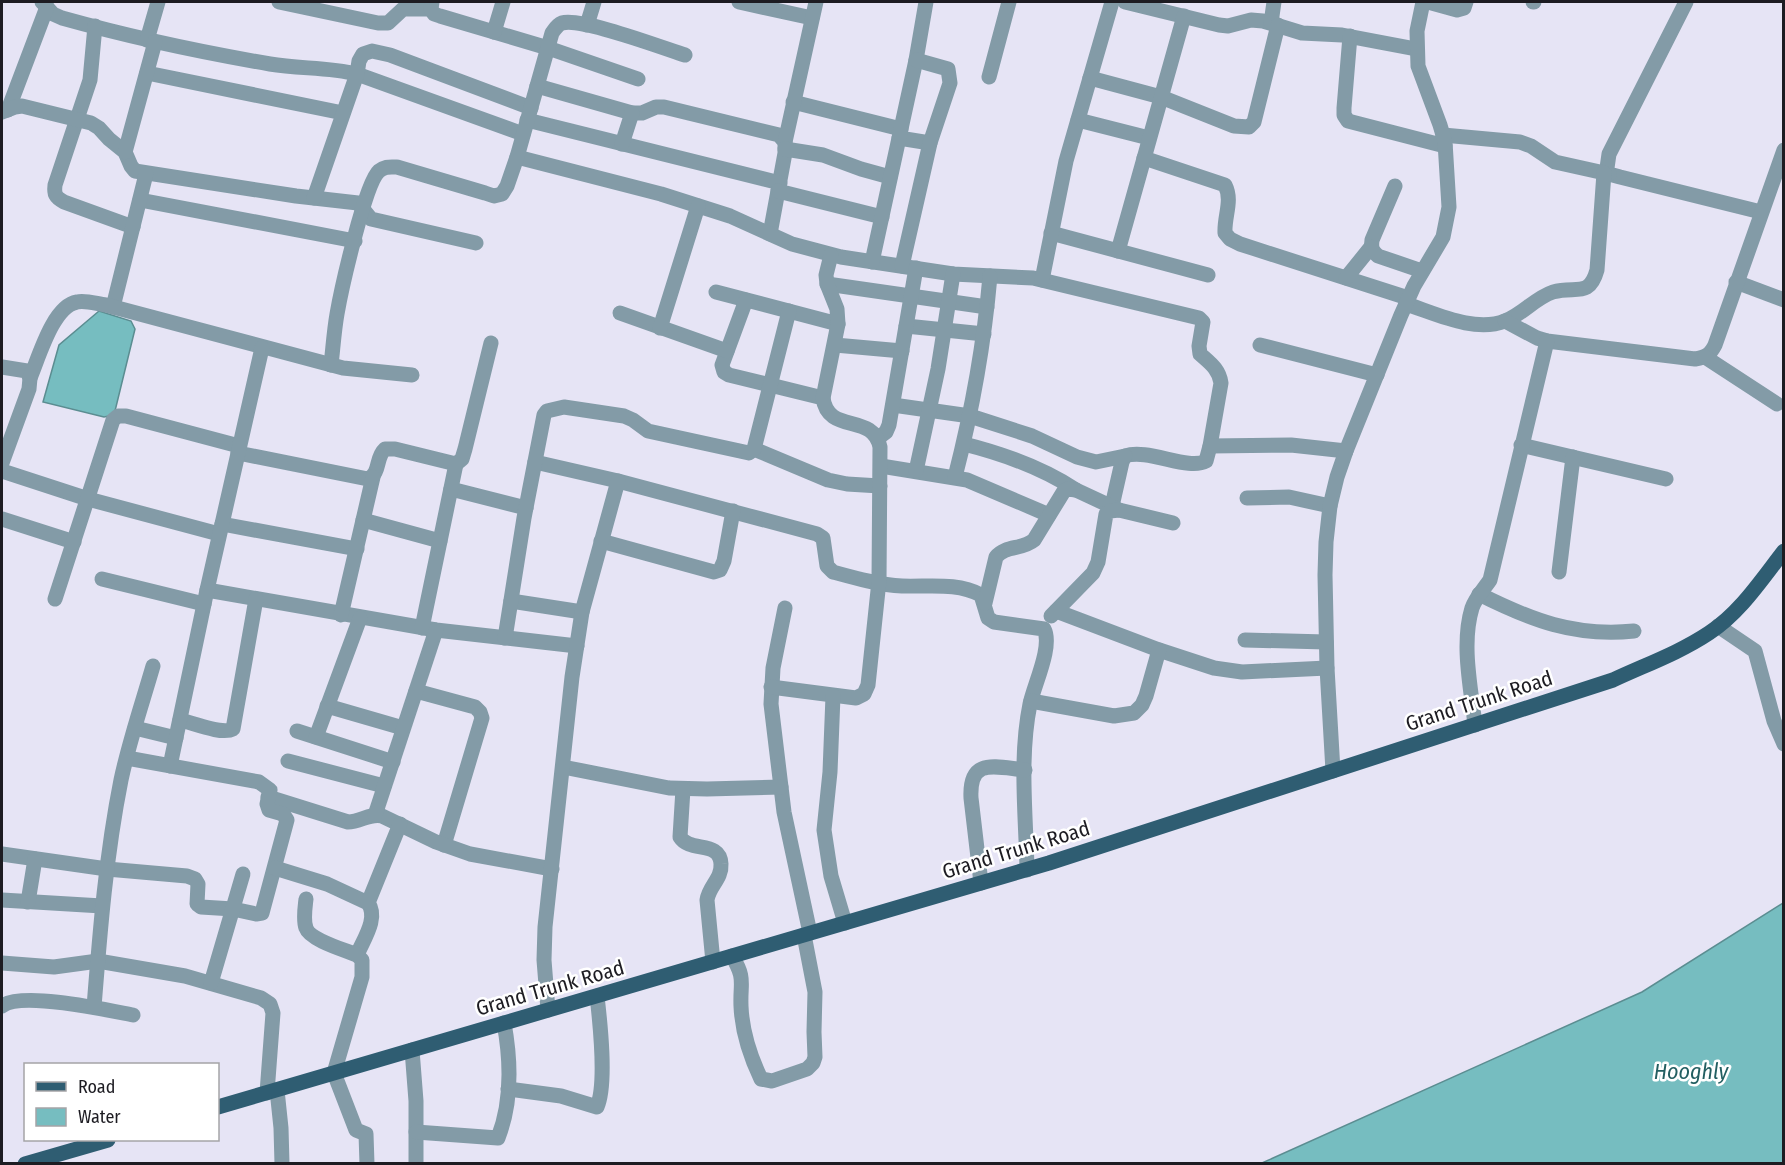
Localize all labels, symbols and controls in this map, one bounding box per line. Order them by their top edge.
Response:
street label: Grand Trunk Road [1402,665,1556,737]
street label: Grand Trunk Road [939,815,1093,885]
street label: Grand Trunk Road [473,954,627,1022]
water label: Hooghly [1654,1058,1730,1085]
legend [24,1063,219,1141]
text: Road [78,1076,115,1098]
text: Water [78,1106,121,1128]

